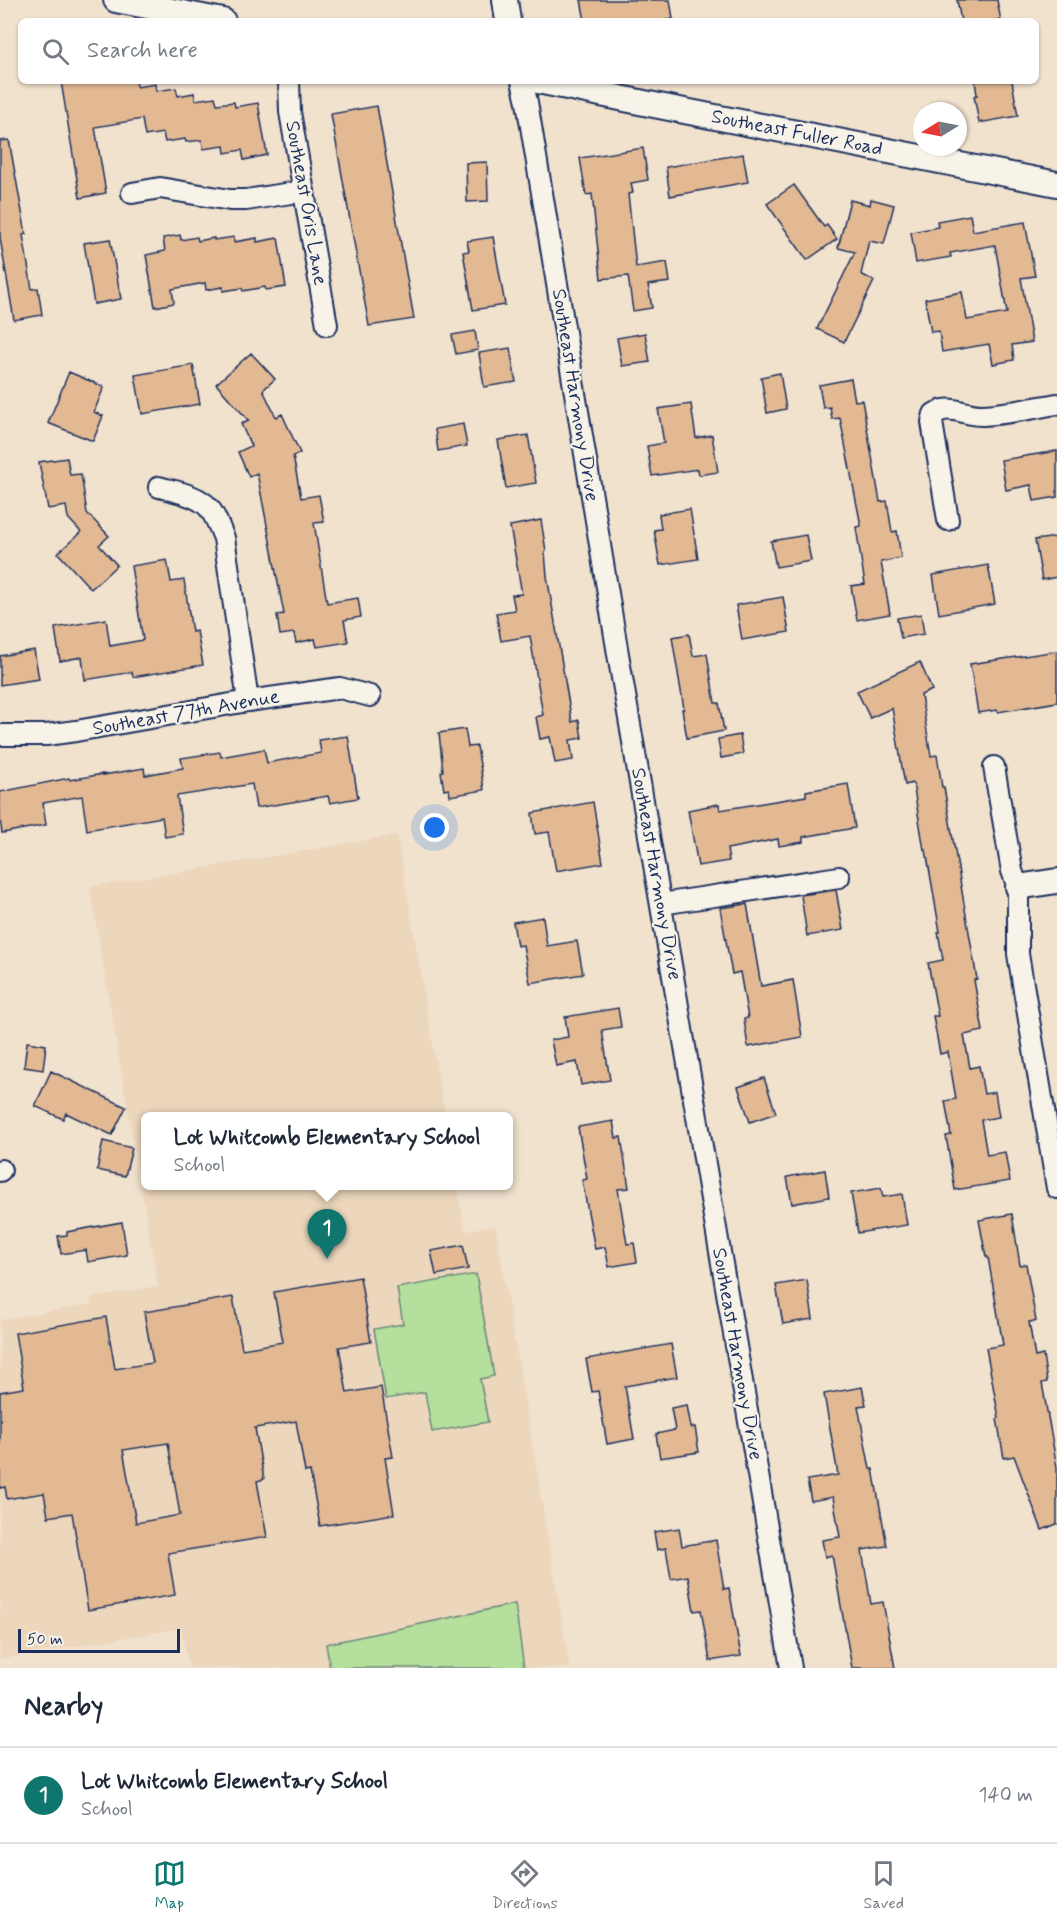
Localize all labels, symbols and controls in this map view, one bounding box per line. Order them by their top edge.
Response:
search box [18,18,1039,84]
icon: search [39,35,72,68]
text: Search here [87,37,198,65]
north arrow [913,102,967,156]
street label: Southeast Fuller Road [709,103,885,163]
street label: Southeast Oris Lane [278,119,334,287]
street label: Southeast Harmony Drive [545,287,605,503]
street label: Southeast 77th Avenue [90,683,282,743]
street label: Southeast Harmony Drive [624,766,688,982]
your location [420,813,449,842]
popup [141,1112,513,1190]
text: Lot Whitcomb Elementary School [173,1124,481,1152]
text: School [173,1152,225,1179]
pin: 1 [308,1210,346,1259]
street label: Southeast Harmony Drive [705,1246,769,1462]
scale bar [18,1626,180,1654]
text: 50 m [27,1629,63,1650]
text: Nearby [24,1690,103,1724]
text: Lot Whitcomb Elementary School [81,1768,388,1796]
text: 1 [39,1782,48,1809]
text: 140 m [979,1782,1033,1809]
text: School [81,1796,133,1823]
tab: Map [153,1857,186,1914]
tab: Directions [492,1857,558,1914]
tab: Saved [864,1857,904,1914]

